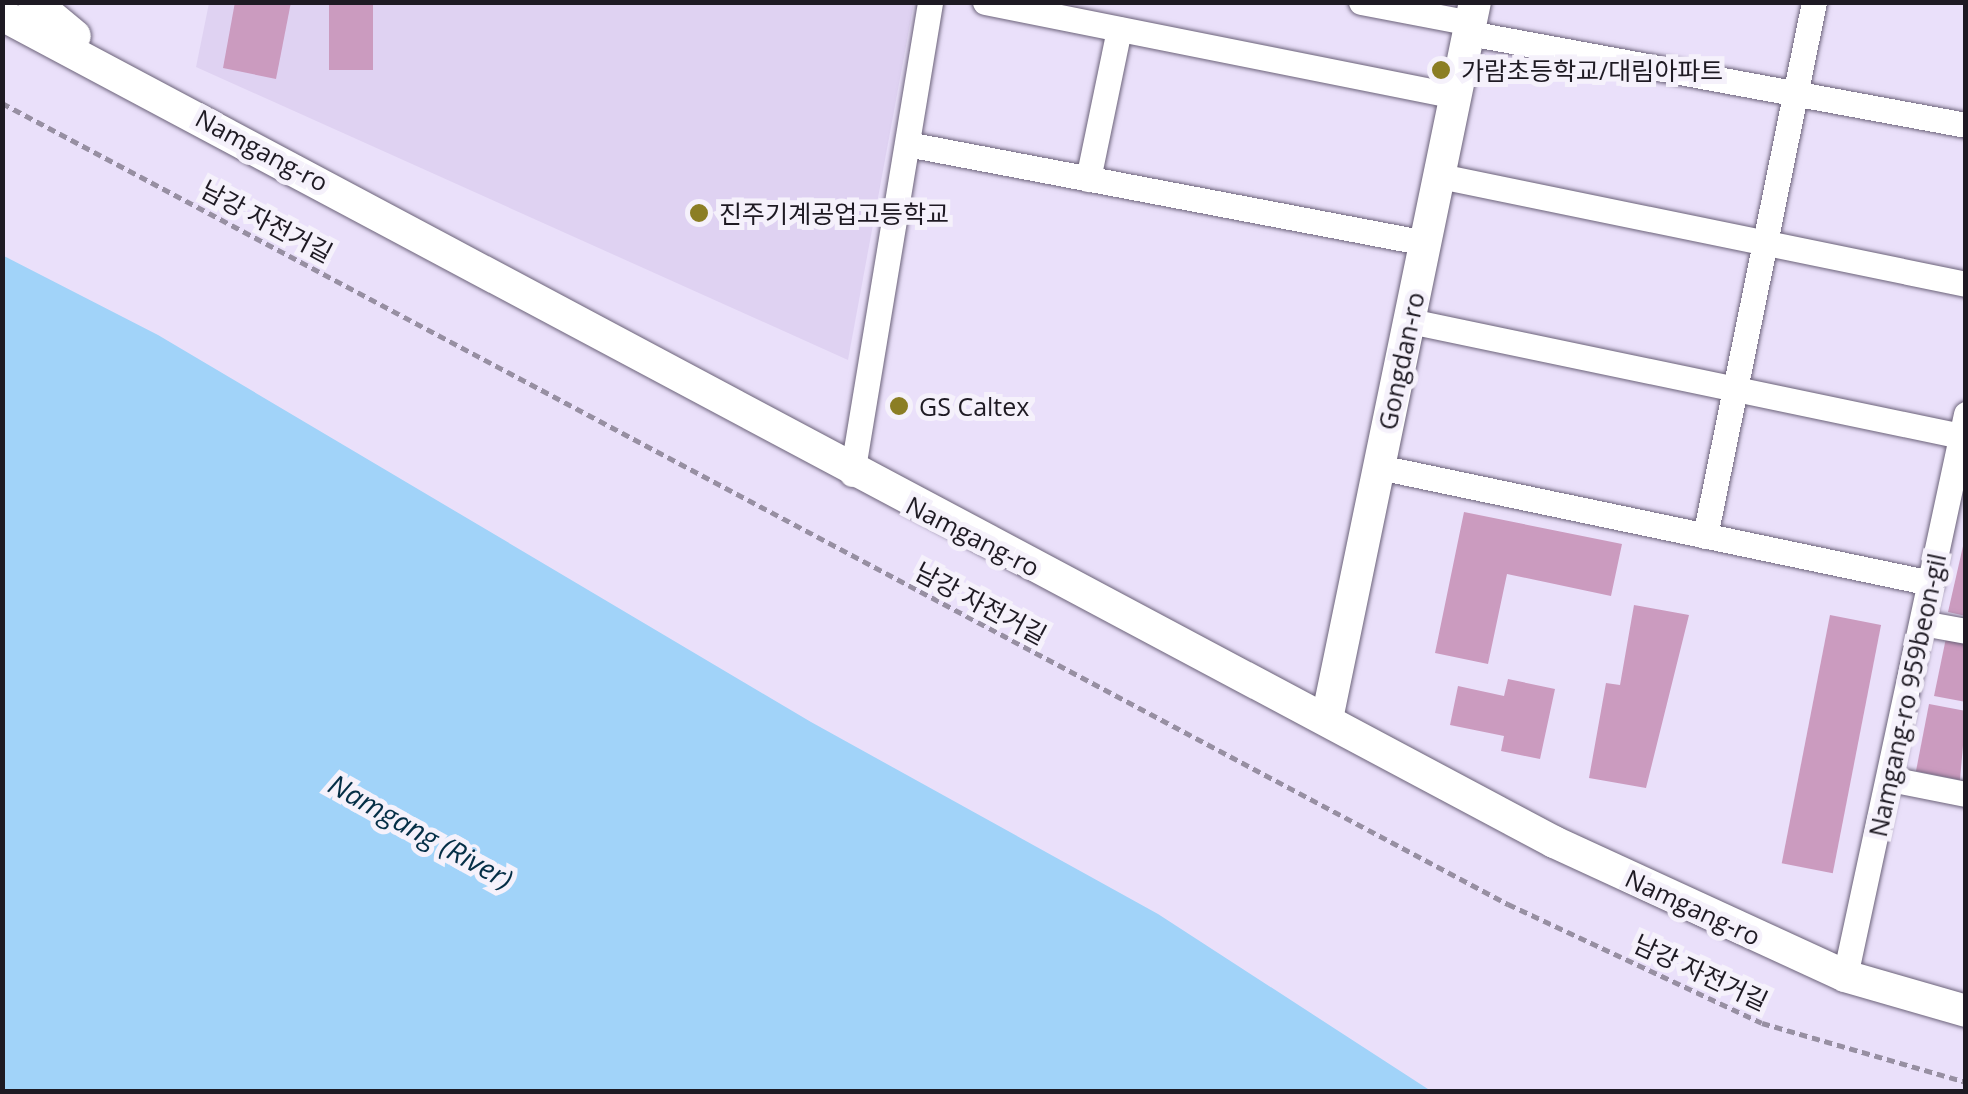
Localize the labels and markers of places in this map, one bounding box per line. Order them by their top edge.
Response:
place label: 가람초등학교/대림아파트 [1461,55,1723,85]
marker: 가람초등학교/대림아파트 [1430,59,1452,81]
place label: 진주기계공업고등학교 [719,198,949,228]
marker: 진주기계공업고등학교 [688,202,710,224]
place label: GS Caltex [919,391,1029,421]
marker: GS Caltex [888,395,910,417]

